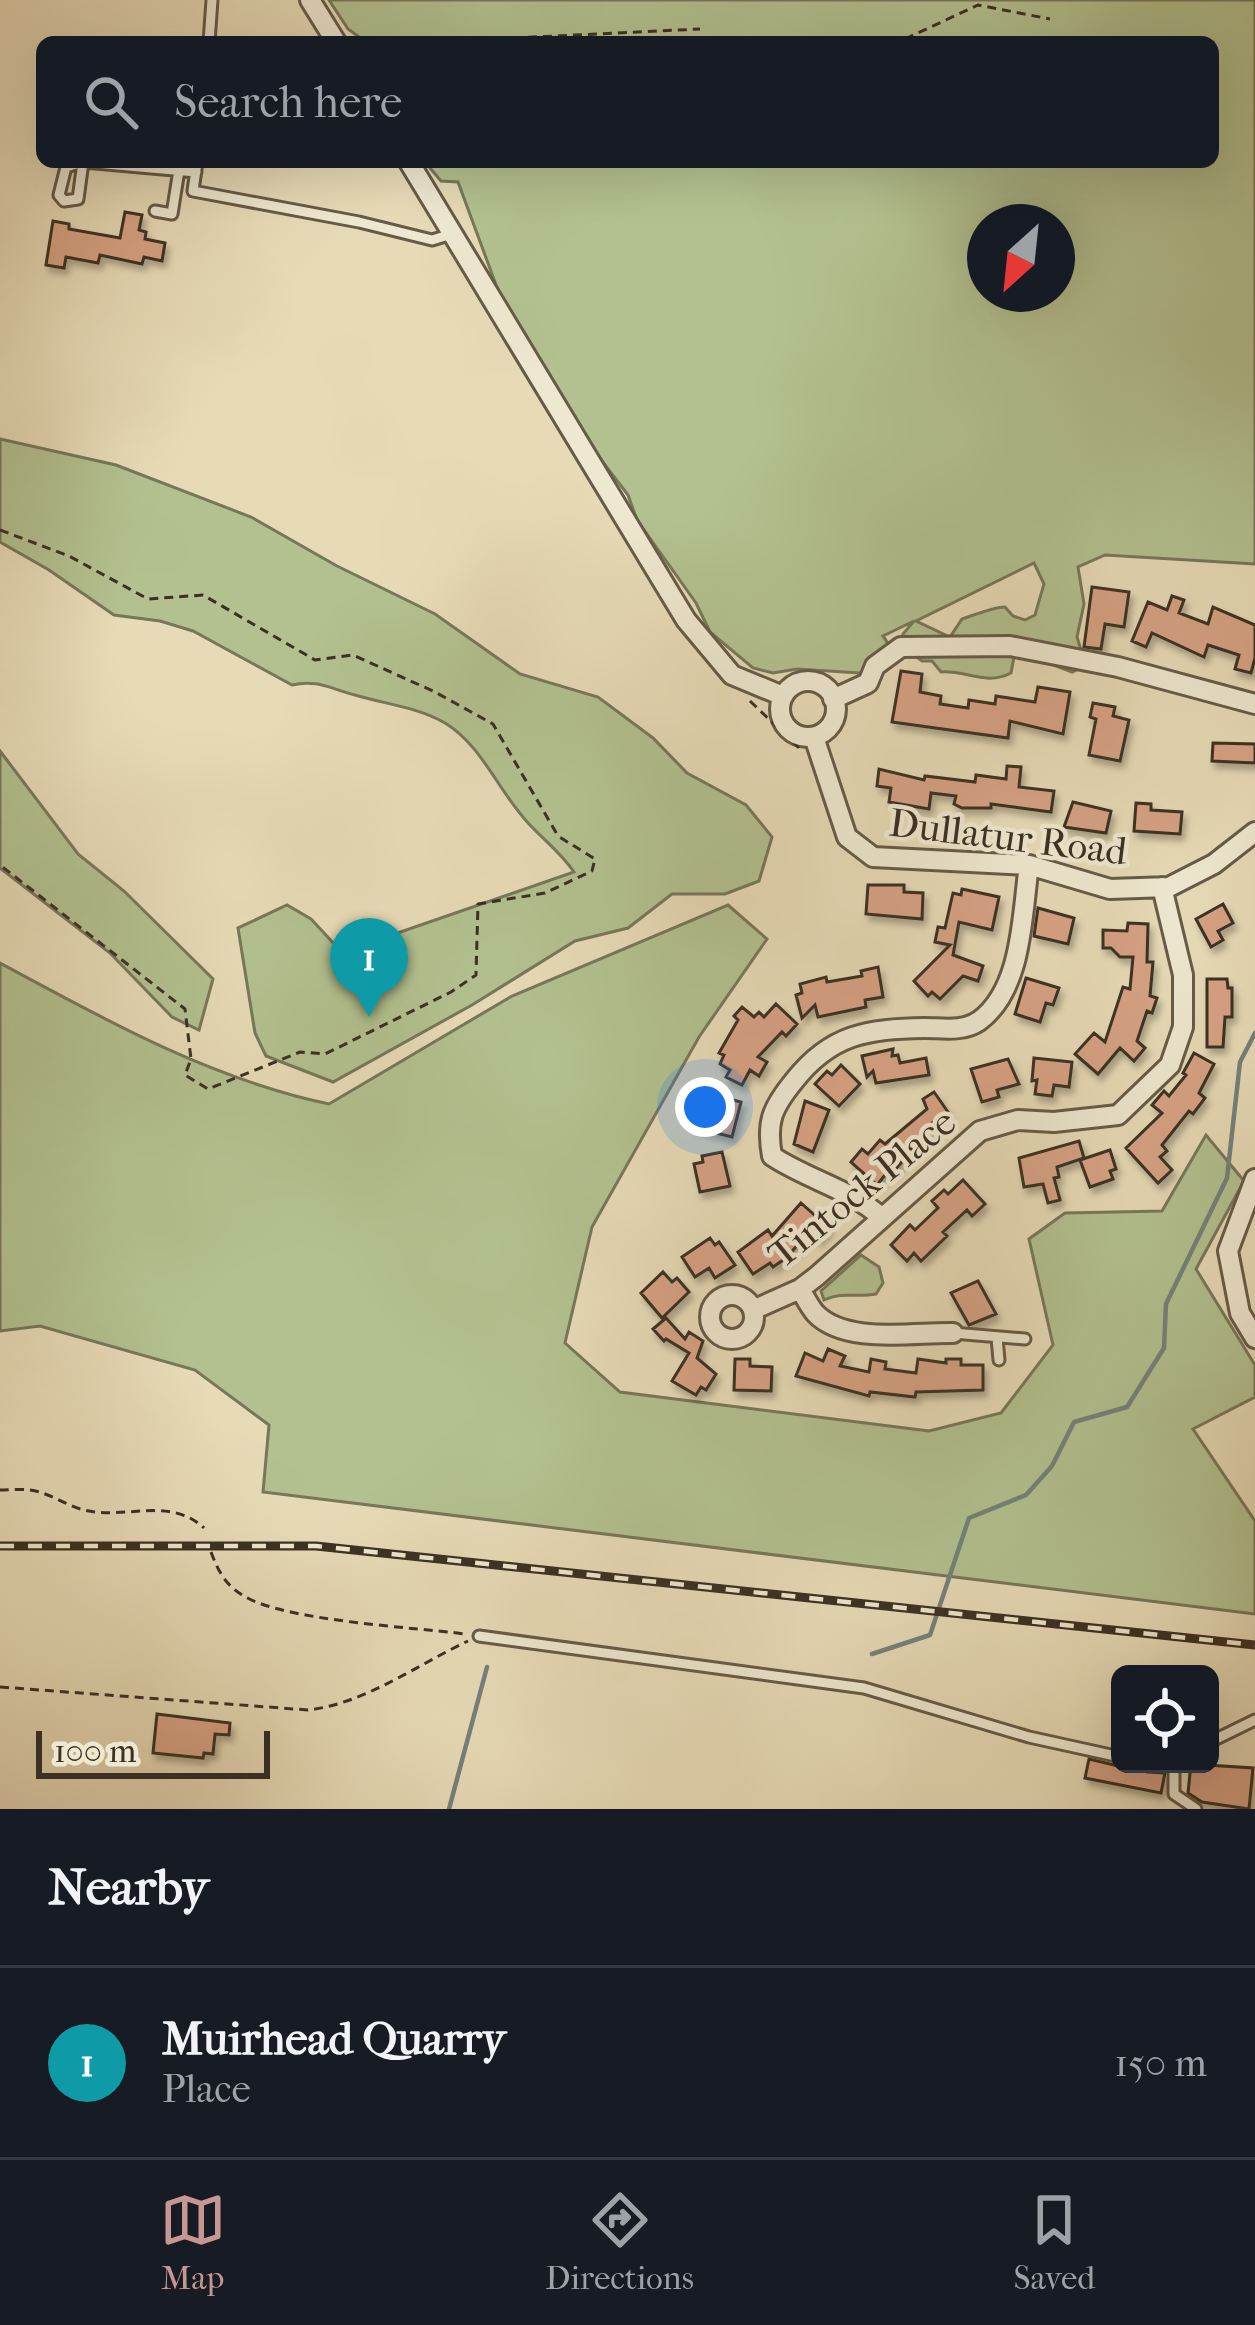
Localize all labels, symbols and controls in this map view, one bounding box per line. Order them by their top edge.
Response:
search box [36,36,1219,168]
icon: search [78,69,144,135]
text: Search here [174,76,402,129]
north arrow [967,204,1075,312]
street label: Dullatur Road [886,800,1130,874]
pin: 1 [330,918,408,1017]
your location [675,1077,735,1137]
street label: Tintock Place [759,1099,965,1277]
map controls [1111,1665,1219,1773]
button: locate [1111,1665,1219,1773]
scale bar [36,1725,270,1778]
text: 100 m [54,1732,137,1771]
text: Nearby [48,1857,209,1917]
text: Muirhead Quarry [162,2013,506,2066]
text: 1 [80,2040,94,2086]
text: 150 m [1114,2040,1207,2086]
text: Place [162,2066,251,2112]
tab: Map [160,2187,226,2298]
tab: Directions [545,2187,694,2298]
tab: Saved [1013,2187,1095,2298]

